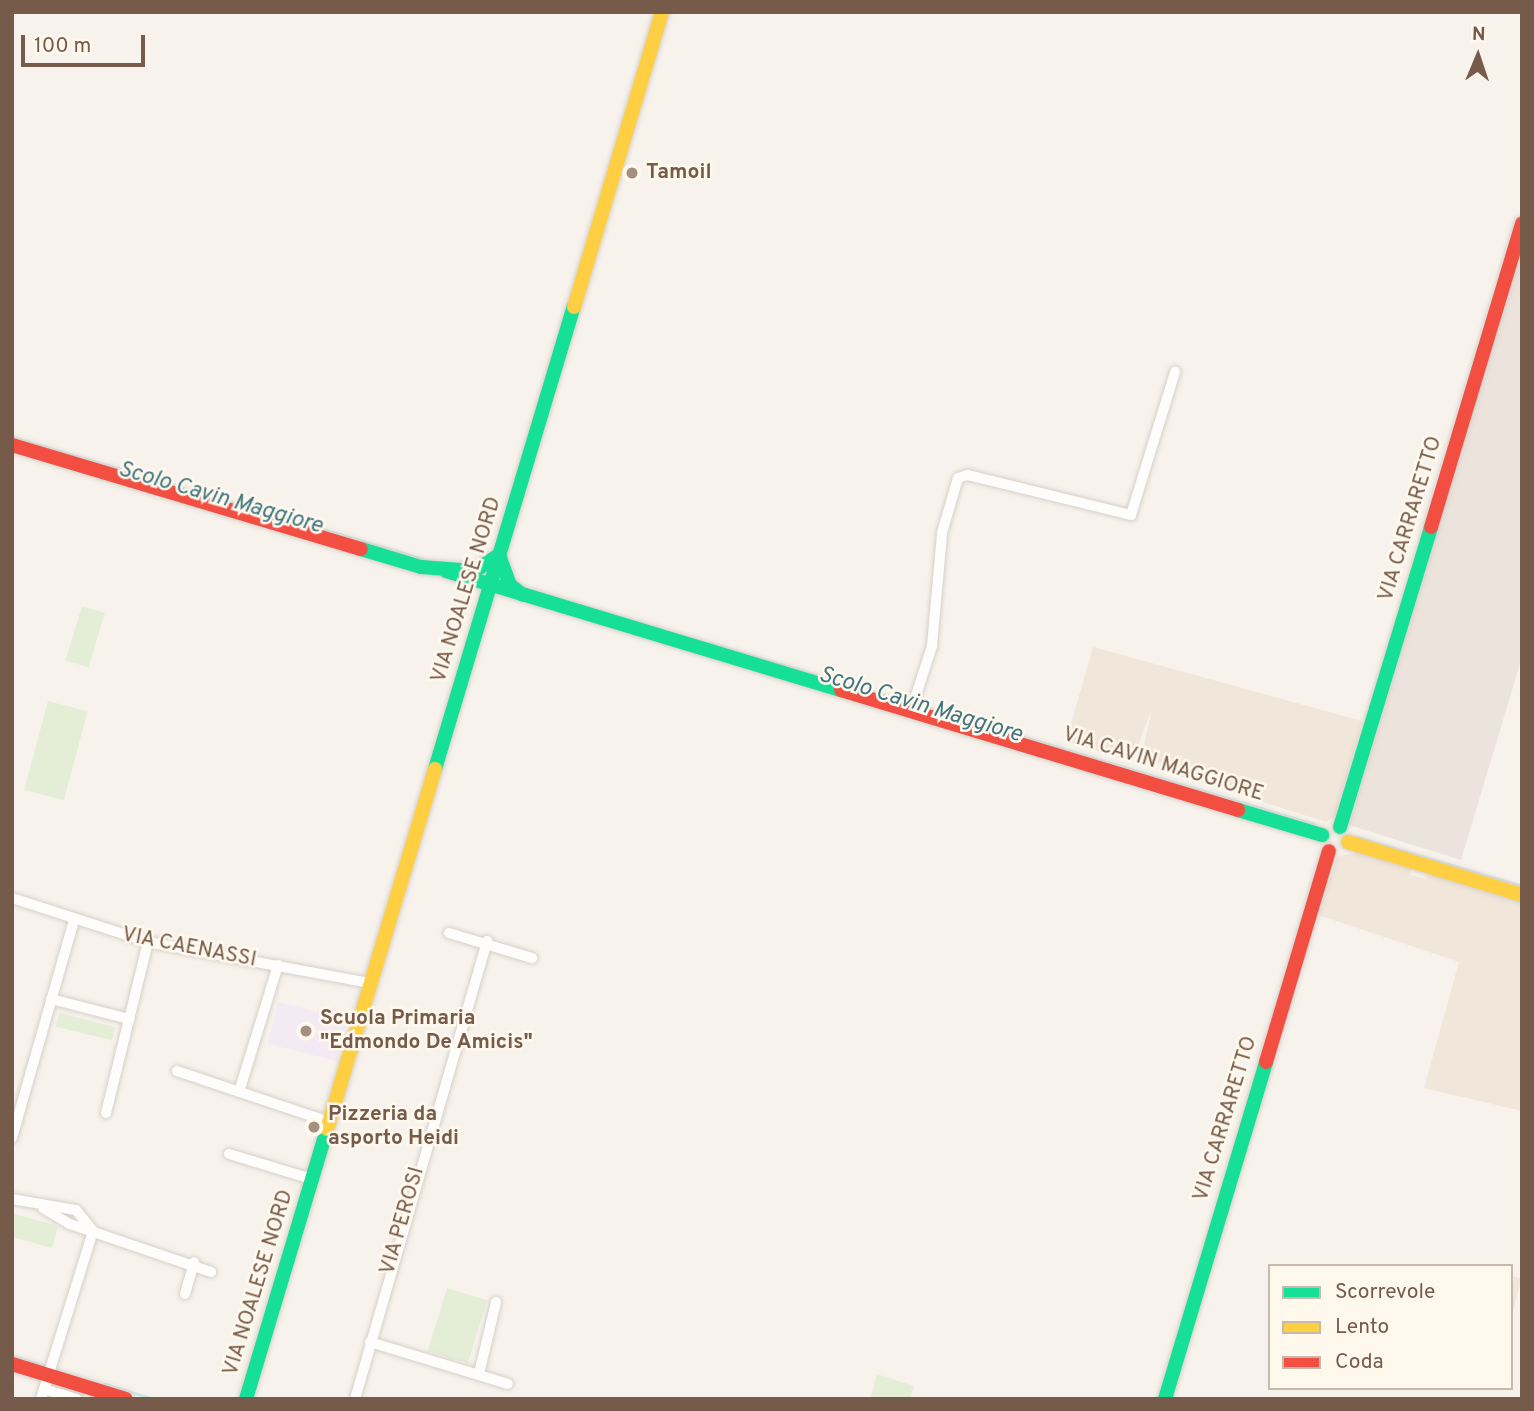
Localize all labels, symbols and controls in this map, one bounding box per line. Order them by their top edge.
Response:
scale bar [24,21,149,65]
north arrow [1443,21,1513,91]
text: N [1471,23,1486,47]
text: 100 m [34,33,91,60]
place label: Tamoil [646,160,712,186]
marker: Tamoil [624,165,640,181]
street label: VIA CARRARETTO [1374,433,1448,605]
water label: Scolo Cavin Maggiore [115,457,325,541]
street label: VIA NOALESE NORD [427,494,507,686]
water label: Scolo Cavin Maggiore [815,662,1025,750]
street label: VIA CAVIN MAGGIORE [1059,722,1267,808]
street label: VIA CAENASSI [119,923,259,973]
place label: Scuola Primaria "Edmondo De Amicis" [320,1006,534,1056]
marker: Scuola Primaria "Edmondo De Amicis" [298,1023,314,1039]
street label: VIA CARRARETTO [1189,1033,1263,1205]
place label: Pizzeria da asporto Heidi [328,1102,459,1152]
marker: Pizzeria da asporto Heidi [306,1119,322,1135]
street label: VIA PEROSI [375,1164,431,1278]
street label: VIA NOALESE NORD [219,1187,299,1379]
legend [1268,1264,1513,1390]
text: Scorrevole [1335,1279,1435,1306]
text: Lento [1335,1314,1389,1341]
text: Coda [1335,1349,1384,1376]

